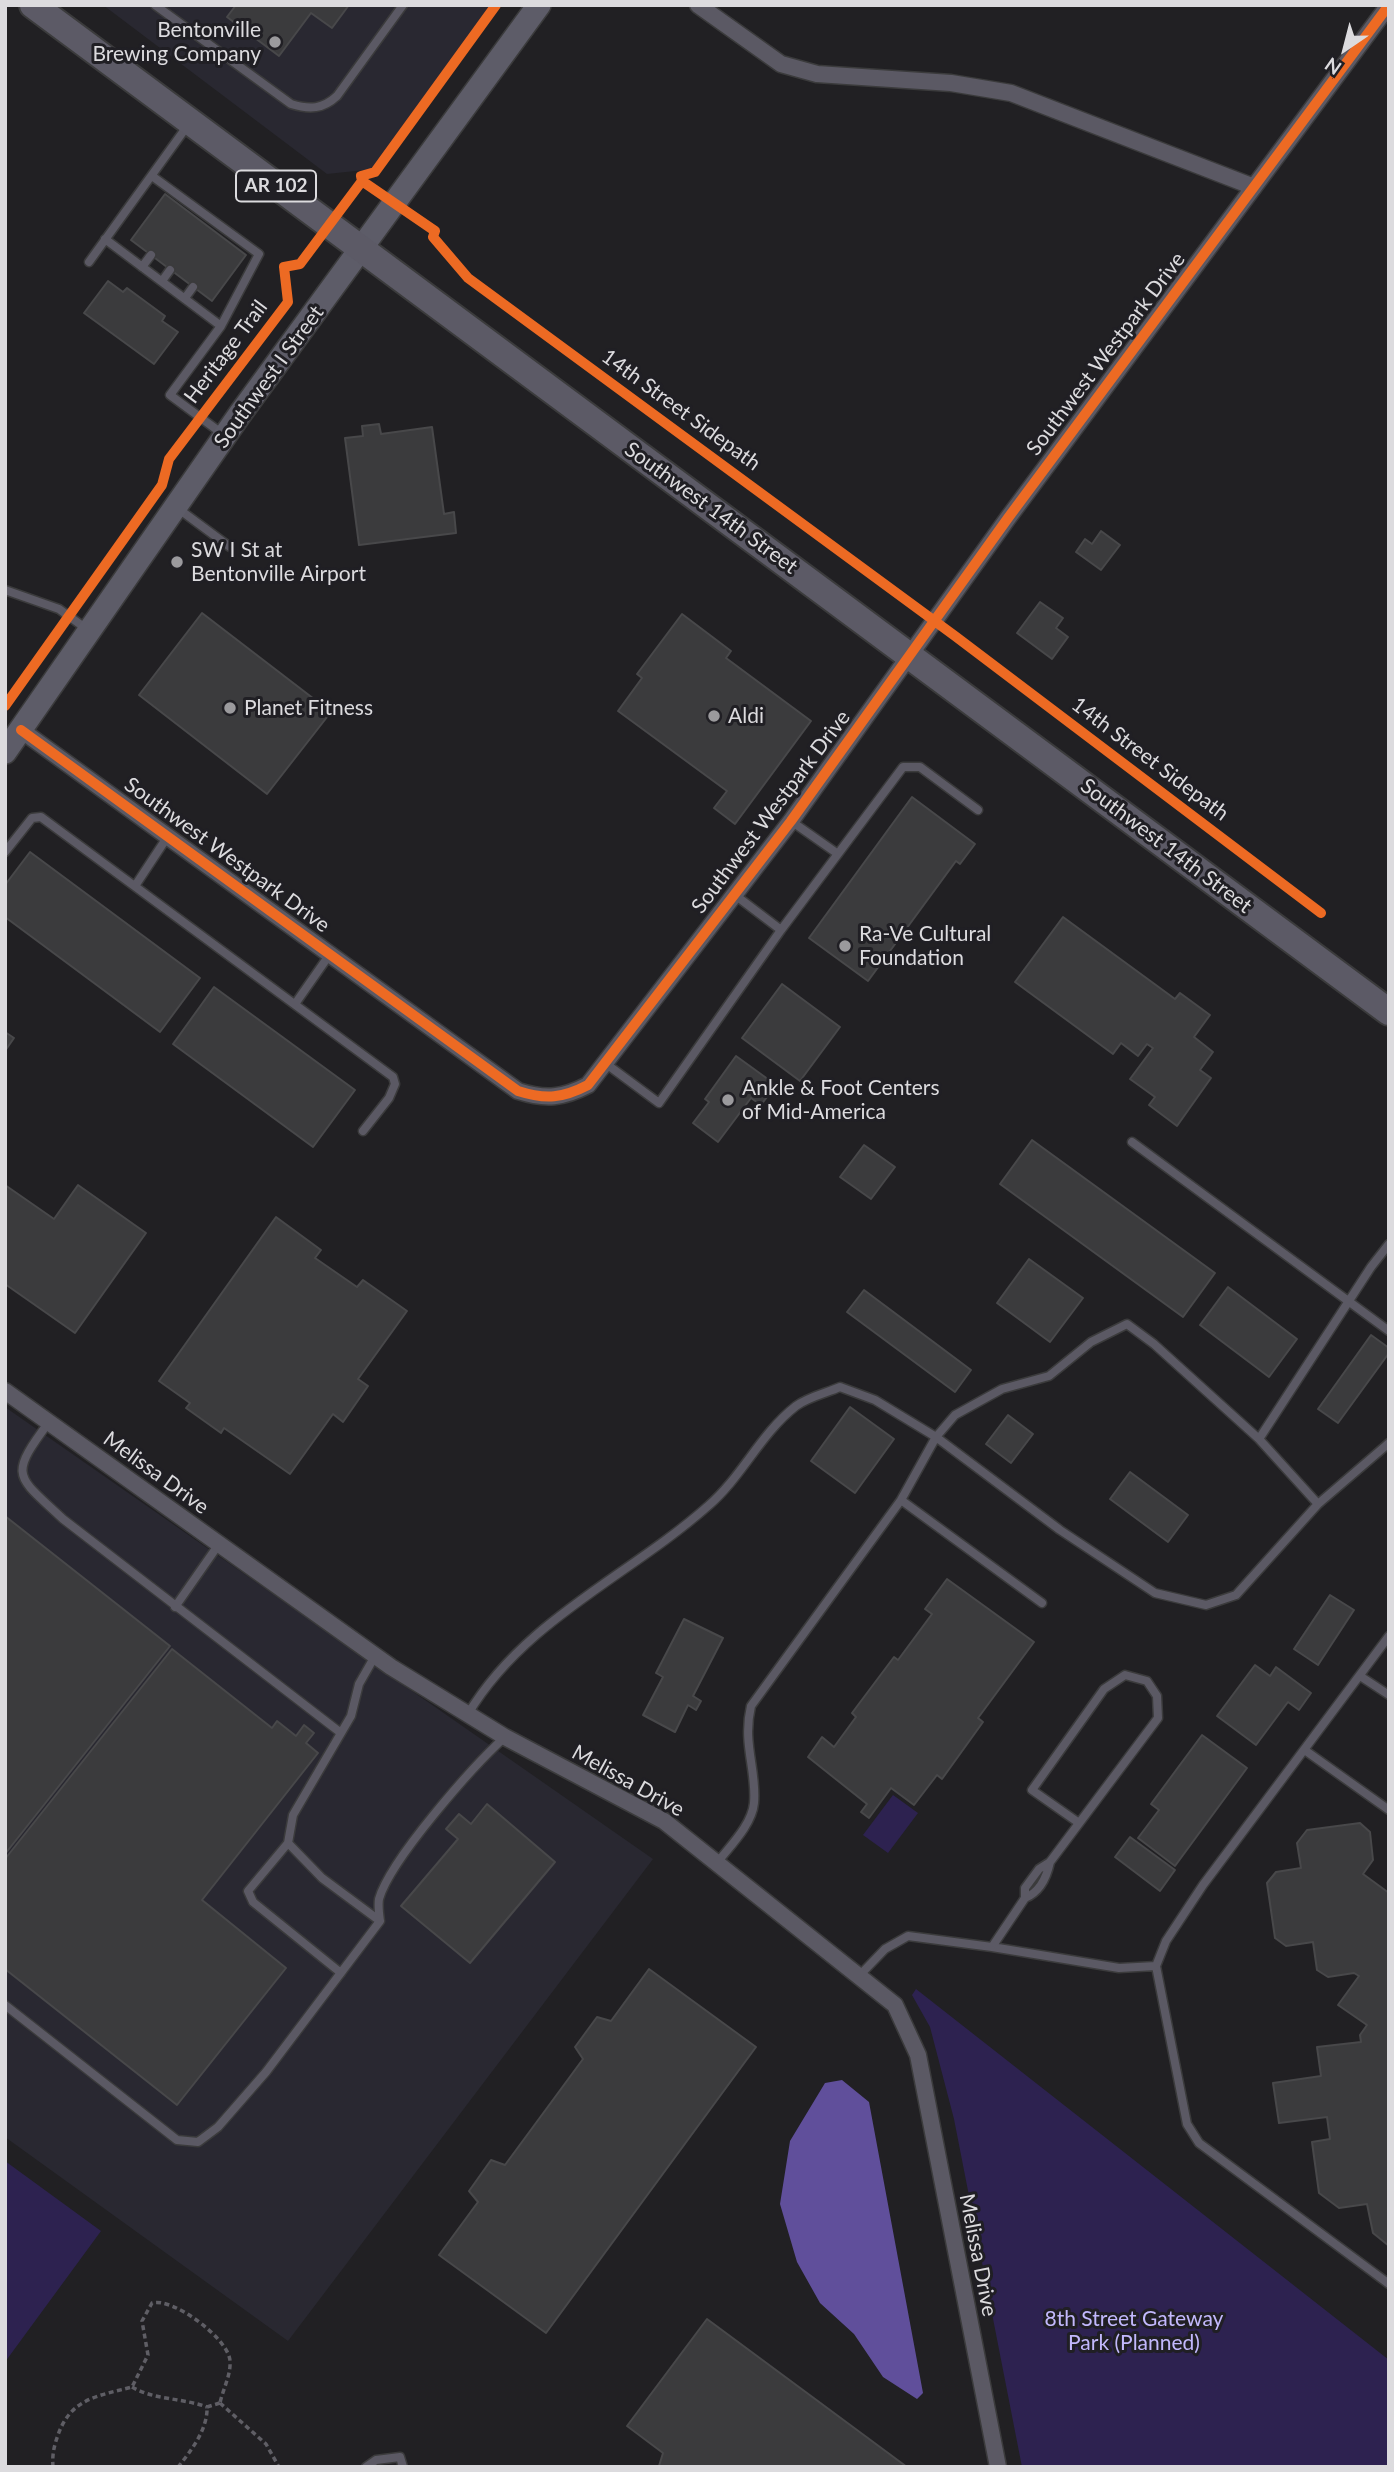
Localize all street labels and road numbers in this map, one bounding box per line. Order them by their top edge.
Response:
road number: AR 102 [236,170,316,202]
street label: Southwest Westpark Drive [1021,247,1191,461]
street label: Heritage Trail [179,295,273,409]
street label: Southwest I Street [209,301,329,453]
street label: 14th Street Sidepath [597,344,765,476]
street label: Southwest 14th Street [620,437,802,579]
street label: 14th Street Sidepath [1066,692,1234,826]
street label: Southwest Westpark Drive [686,705,856,919]
street label: Southwest Westpark Drive [119,772,335,938]
street label: Southwest 14th Street [1075,773,1257,919]
street label: Melissa Drive [98,1426,214,1520]
street label: Melissa Drive [568,1740,688,1822]
street label: Melissa Drive [954,2192,1002,2318]

